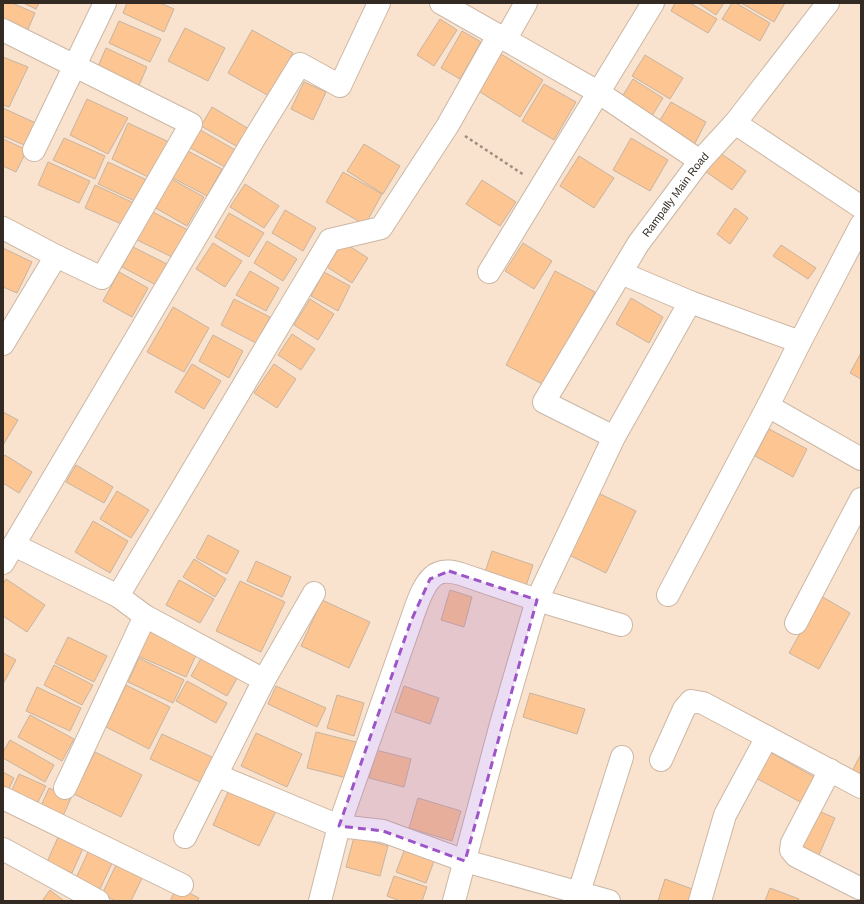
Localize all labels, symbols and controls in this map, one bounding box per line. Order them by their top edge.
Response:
street label: Rampally Main Road [640,150,711,239]

